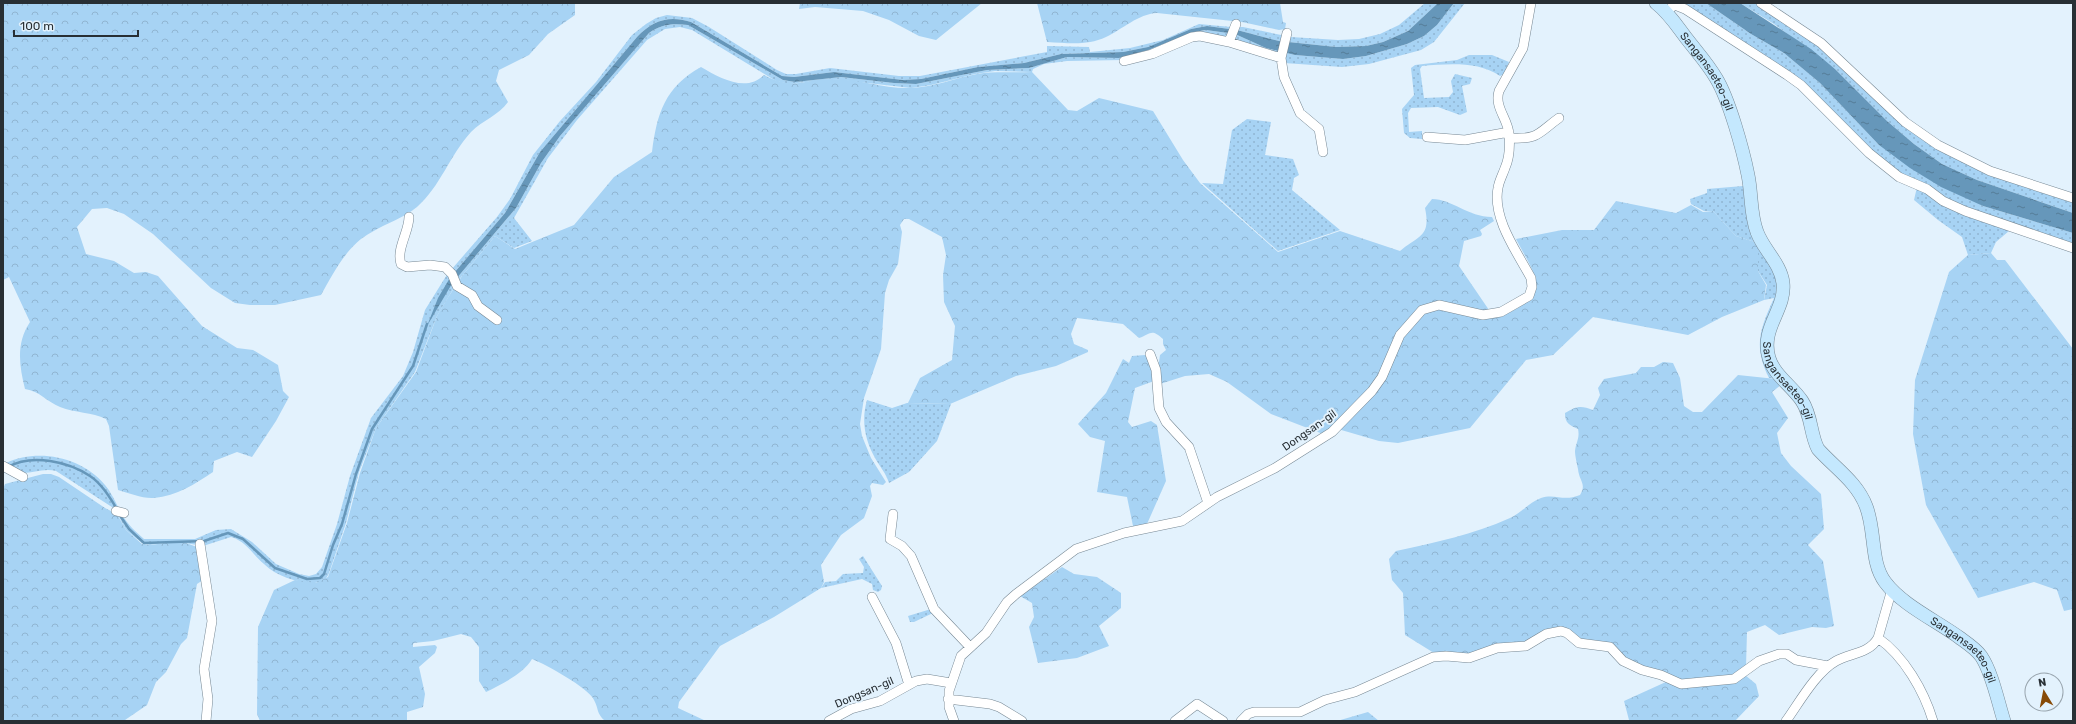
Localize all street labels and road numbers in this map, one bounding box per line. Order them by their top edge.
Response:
street label: Sangansaeteo-gil [1677,30,1736,112]
street label: Sangansaeteo-gil [1760,342,1815,421]
street label: Dongsan-gil [1280,407,1339,454]
street label: Sangansaeteo-gil [1928,614,1998,684]
street label: Dongsan-gil [833,674,896,711]

